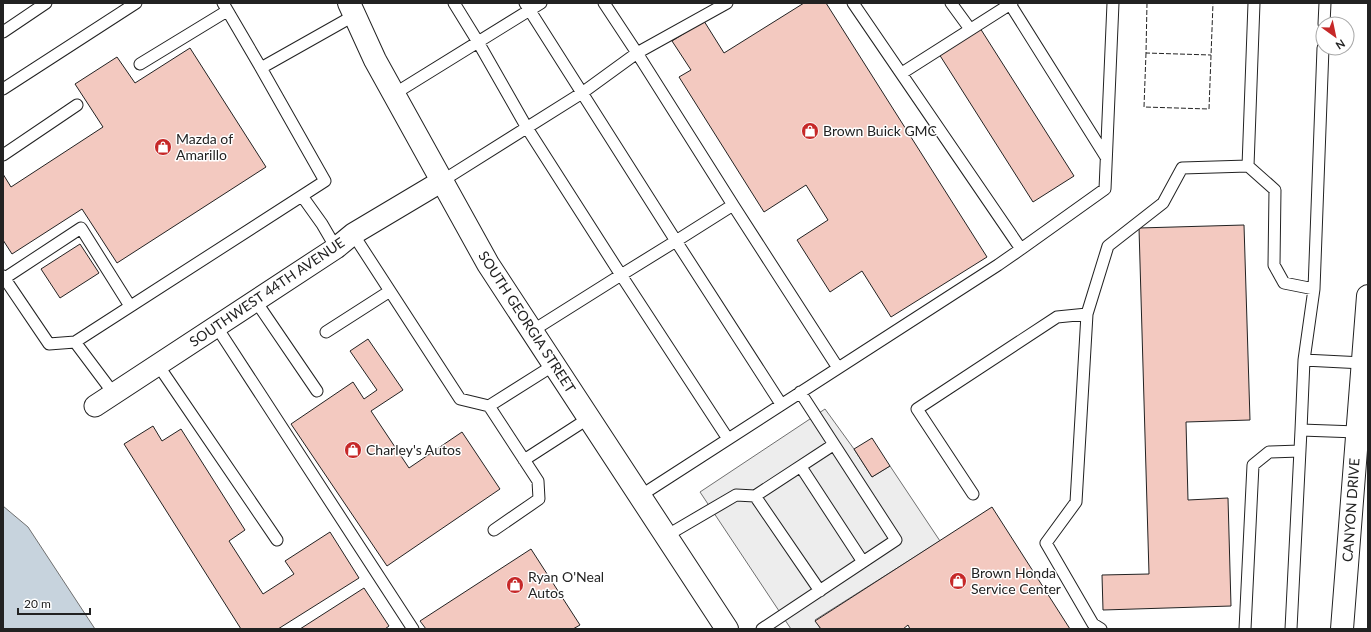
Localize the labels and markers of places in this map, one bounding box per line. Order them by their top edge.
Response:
shop icon: Brown Buick GMC [800,121,820,141]
place label: Brown Buick GMC [823,122,938,139]
place label: Mazda of Amarillo [176,130,233,163]
shop icon: Mazda of Amarillo [153,137,173,157]
shop icon: Charley's Autos [343,440,363,460]
place label: Charley's Autos [366,441,461,458]
place label: Brown Honda Service Center [971,564,1061,597]
place label: Ryan O'Neal Autos [528,568,604,601]
shop icon: Brown Honda Service Center [948,571,968,591]
shop icon: Ryan O'Neal Autos [505,575,525,595]

